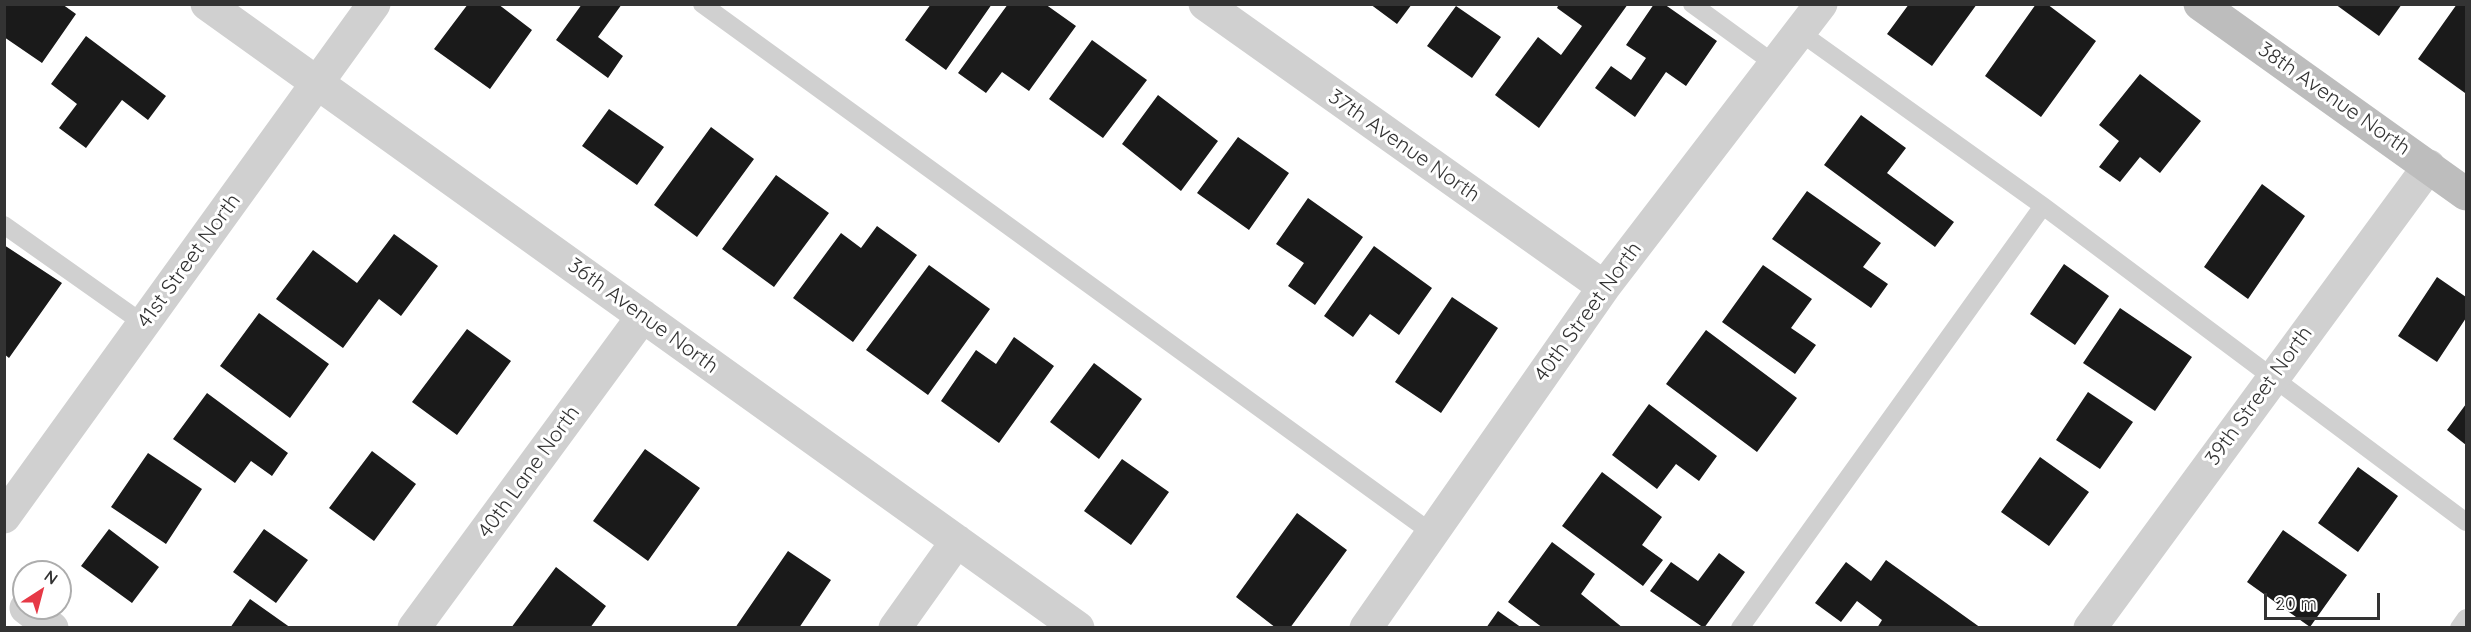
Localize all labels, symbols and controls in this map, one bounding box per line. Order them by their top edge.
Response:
street label: 38th Avenue North [2253,37,2415,161]
street label: 37th Avenue North [1323,84,1485,208]
street label: 41st Street North [132,189,246,333]
street label: 40th Street North [1529,237,1647,387]
street label: 36th Avenue North [563,253,723,379]
street label: 39th Street North [2200,322,2318,470]
street label: 40th Lane North [473,401,585,543]
north arrow [12,560,72,620]
text: N [41,566,62,589]
scale bar [2267,581,2382,619]
text: 20 m [2275,592,2317,615]

